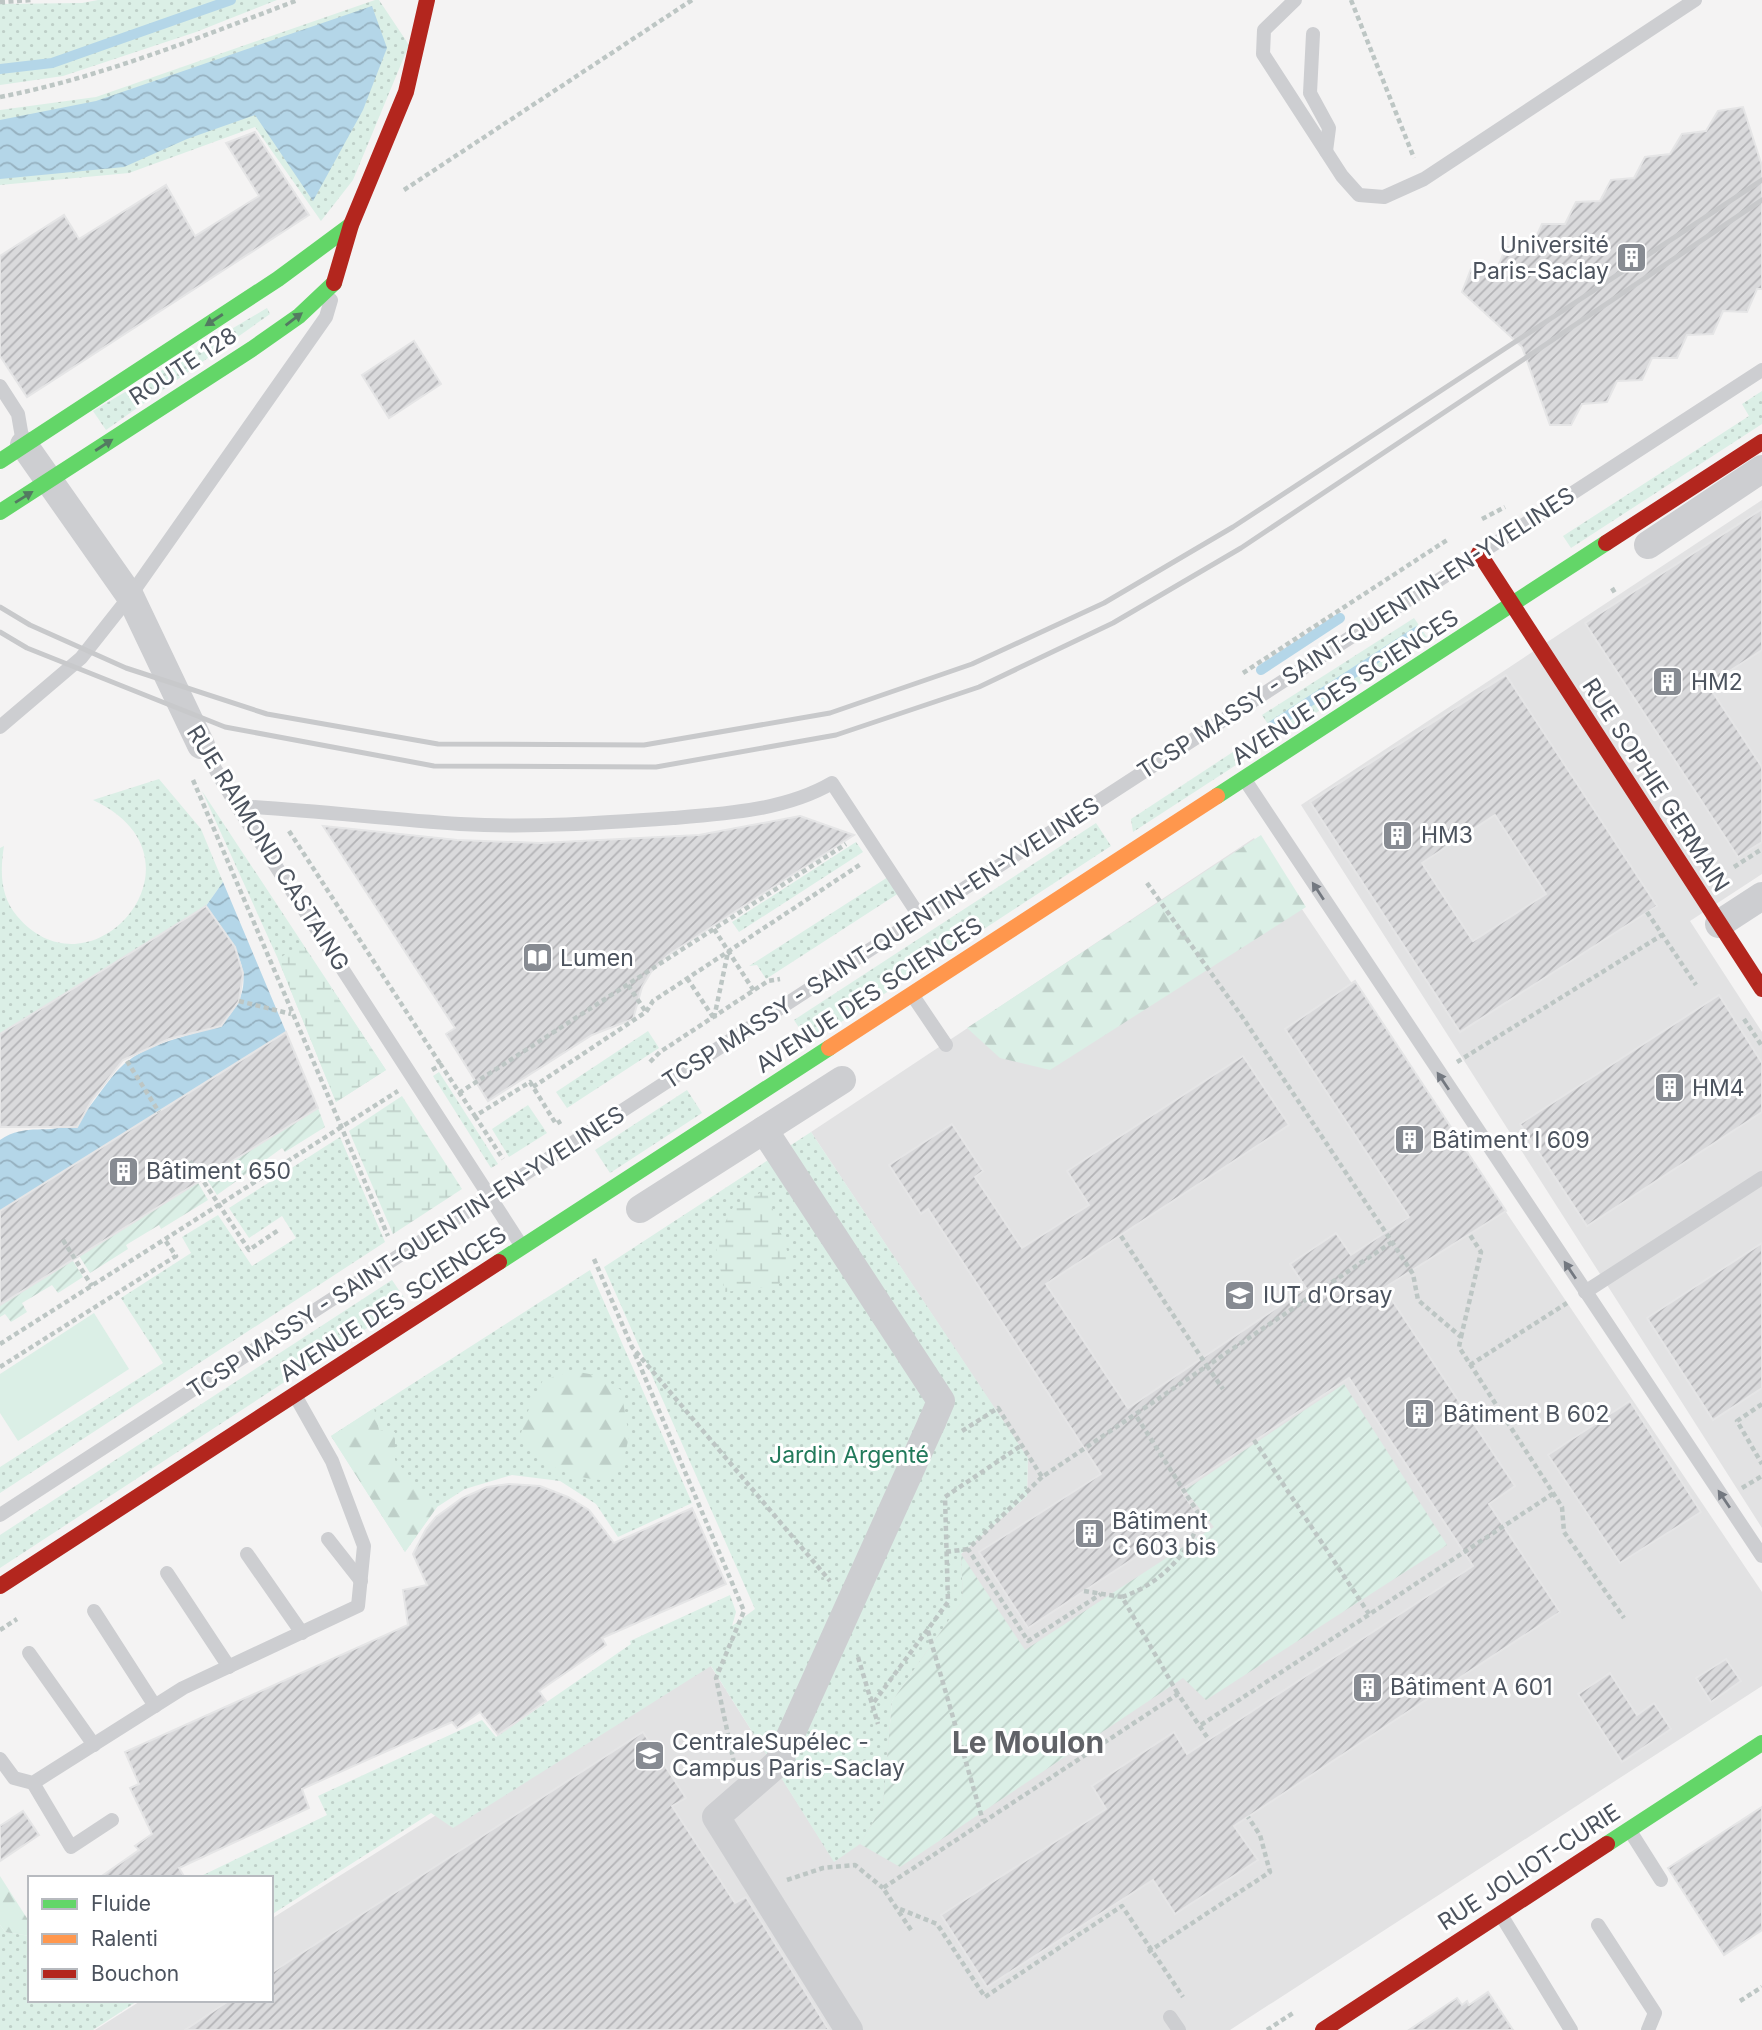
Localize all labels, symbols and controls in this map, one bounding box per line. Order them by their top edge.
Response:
place label: Université Paris-Saclay [1472,231,1609,285]
building icon: Université Paris-Saclay [1615,241,1649,275]
one-way arrow [205,313,223,327]
one-way arrow [285,313,303,327]
street label: ROUTE 128 [124,321,242,411]
one-way arrow [95,438,114,451]
street label: TCSP MASSY - SAINT-QUENTIN-EN-YVELINES [1132,481,1580,785]
one-way arrow [14,490,33,503]
street label: AVENUE DES SCIENCES [1226,603,1464,771]
building icon: HM2 [1651,665,1685,699]
place label: HM2 [1691,668,1743,696]
street label: RUE SOPHIE GERMAIN [1577,673,1735,897]
street label: RUE RAIMOND CASTAING [181,720,355,976]
street label: TCSP MASSY - SAINT-QUENTIN-EN-YVELINES [657,791,1105,1095]
building icon: HM3 [1381,818,1415,852]
place label: HM3 [1421,821,1473,849]
one-way arrow [1311,882,1325,900]
street label: AVENUE DES SCIENCES [750,911,988,1079]
library icon: Lumen [520,941,554,975]
place label: Lumen [560,944,634,972]
one-way arrow [1437,1071,1450,1091]
building icon: HM4 [1652,1071,1686,1105]
place label: HM4 [1692,1074,1745,1102]
street label: TCSP MASSY - SAINT-QUENTIN-EN-YVELINES [182,1100,630,1404]
building icon: Bâtiment I 609 [1392,1123,1426,1157]
place label: Bâtiment I 609 [1432,1126,1590,1154]
building icon: Bâtiment 650 [106,1154,140,1188]
place label: Bâtiment 650 [146,1157,291,1185]
street label: AVENUE DES SCIENCES [274,1220,512,1388]
one-way arrow [1563,1261,1577,1279]
school or university icon: IUT d'Orsay [1223,1278,1257,1312]
place label: IUT d'Orsay [1263,1281,1393,1309]
building icon: Bâtiment B 602 [1403,1397,1437,1431]
place label: Bâtiment B 602 [1443,1400,1610,1428]
park label: Jardin Argenté [769,1441,929,1469]
one-way arrow [1718,1490,1731,1509]
place label: Bâtiment C 603 bis [1112,1507,1217,1561]
building icon: Bâtiment C 603 bis [1072,1517,1106,1551]
building icon: Bâtiment A 601 [1350,1670,1384,1704]
place label: Bâtiment A 601 [1390,1673,1553,1701]
district label: Le Moulon [952,1724,1104,1760]
place label: CentraleSupélec - Campus Paris-Saclay [672,1728,905,1782]
school or university icon: CentraleSupélec - Campus Paris-Saclay [632,1738,666,1772]
street label: RUE JOLIOT-CURIE [1433,1798,1625,1936]
legend [28,1876,273,2002]
text: Fluide [91,1891,151,1916]
text: Ralenti [91,1926,158,1951]
text: Bouchon [91,1961,179,1986]

